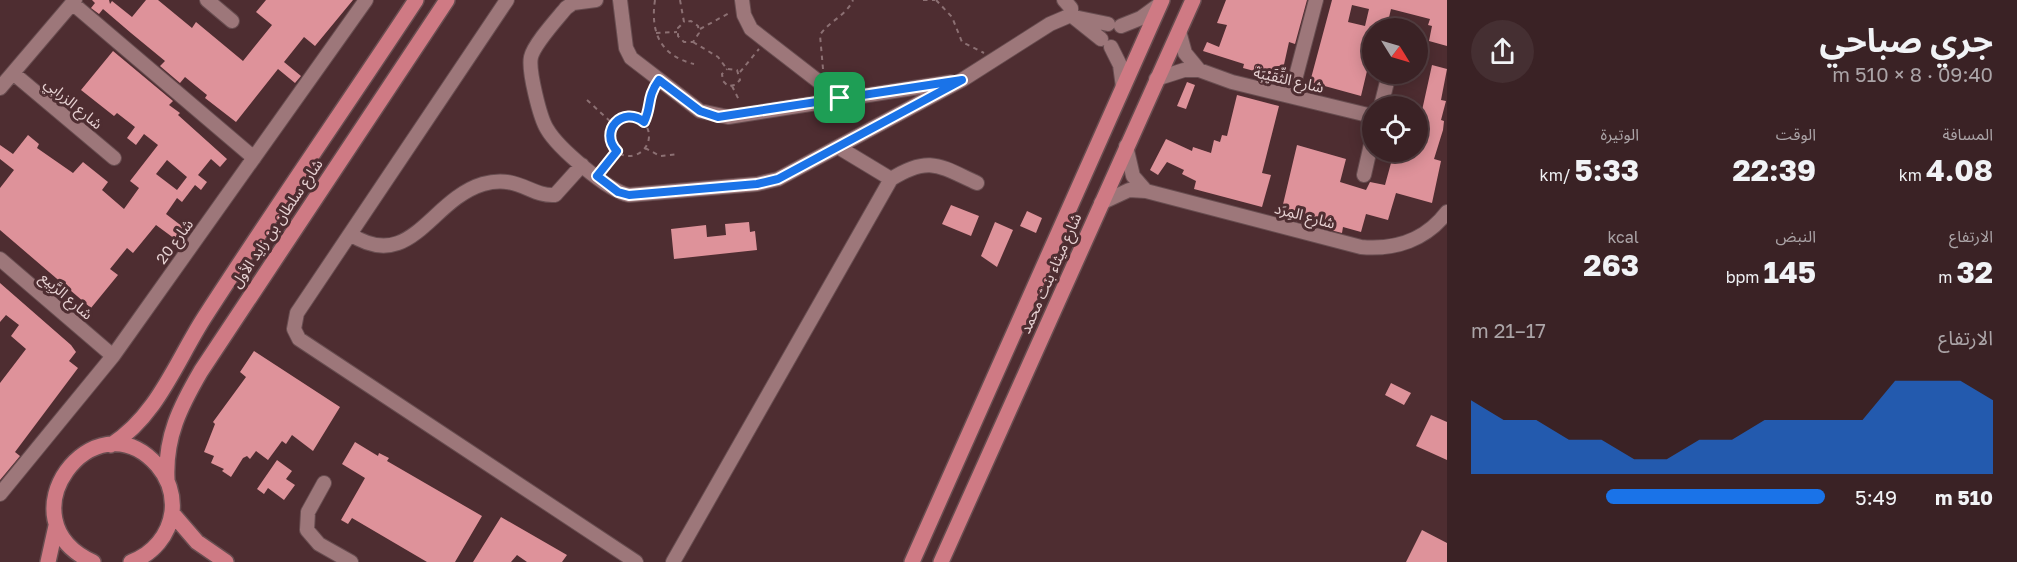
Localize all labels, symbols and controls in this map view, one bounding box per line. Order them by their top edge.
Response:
north arrow [1362,18,1428,84]
map controls [1362,18,1428,162]
button: share [1471,20,1534,83]
text: جري صباحي [1820,20,1993,59]
street label: شارع الثِّقَيْبَة [1251,61,1326,100]
text: 09:40 · 8 × 510 m [1832,62,1993,86]
pin [814,72,865,123]
street label: شارع الزرابي [39,74,107,136]
icon: arrive [823,81,856,114]
button: locate [1362,96,1428,162]
text: الوتيرة [1601,124,1639,144]
text: الوقت [1776,124,1816,144]
text: المسافة [1943,124,1993,144]
text: 5:33 [1575,152,1639,188]
text: 22:39 [1732,152,1816,188]
text: 4.08 [1926,152,1993,188]
street label: شارع سلطان بن زايد الأول [226,155,329,293]
text: /km [1540,165,1575,185]
text: km [1899,165,1926,185]
street label: شارع المِرَد [1272,198,1337,236]
street label: شارع ميثاء بنت محمد [1015,210,1088,338]
street label: شارع 20 [152,215,200,269]
text: النبض [1775,226,1816,246]
text: الارتفاع [1949,226,1993,246]
text: kcal [1607,227,1639,247]
text: 263 [1583,247,1639,283]
text: 145 [1764,254,1816,290]
text: 32 [1956,254,1993,290]
street label: شارع الرَّبِيع [34,267,97,326]
text: bpm [1726,267,1764,287]
text: m [1938,267,1956,287]
text: 17–21 m [1471,318,1546,342]
text: الارتفاع [1938,325,1993,349]
text: 5:49 [1855,485,1897,509]
text: 510 m [1935,485,1993,509]

